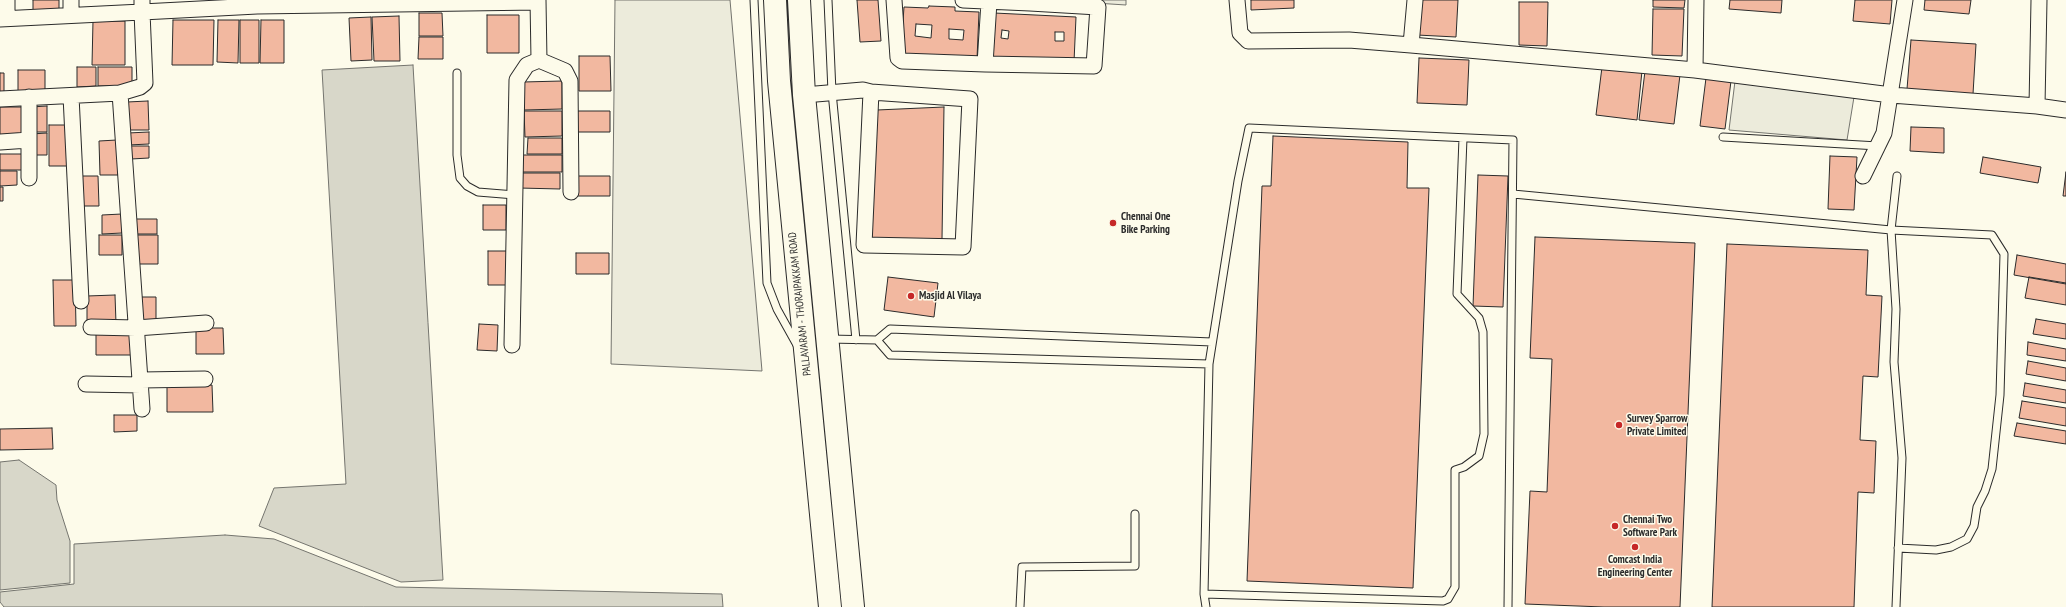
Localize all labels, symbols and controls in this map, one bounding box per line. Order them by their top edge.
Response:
place label: Chennai One Bike Parking [1121,210,1171,236]
marker: Chennai One Bike Parking [1108,218,1118,228]
street label: PALLAVARAM - THORAIPAKKAM ROAD [786,231,814,377]
place label: Masjid Al Vilaya [919,289,981,303]
marker: Masjid Al Vilaya [906,291,916,301]
place label: Survey Sparrow Private Limited [1627,412,1688,438]
marker: Survey Sparrow Private Limited [1614,420,1624,430]
place label: Chennai Two Software Park [1623,513,1677,539]
marker: Chennai Two Software Park [1610,521,1620,531]
marker: Comcast India Engineering Center [1630,542,1640,552]
place label: Comcast India Engineering Center [1598,553,1672,579]

